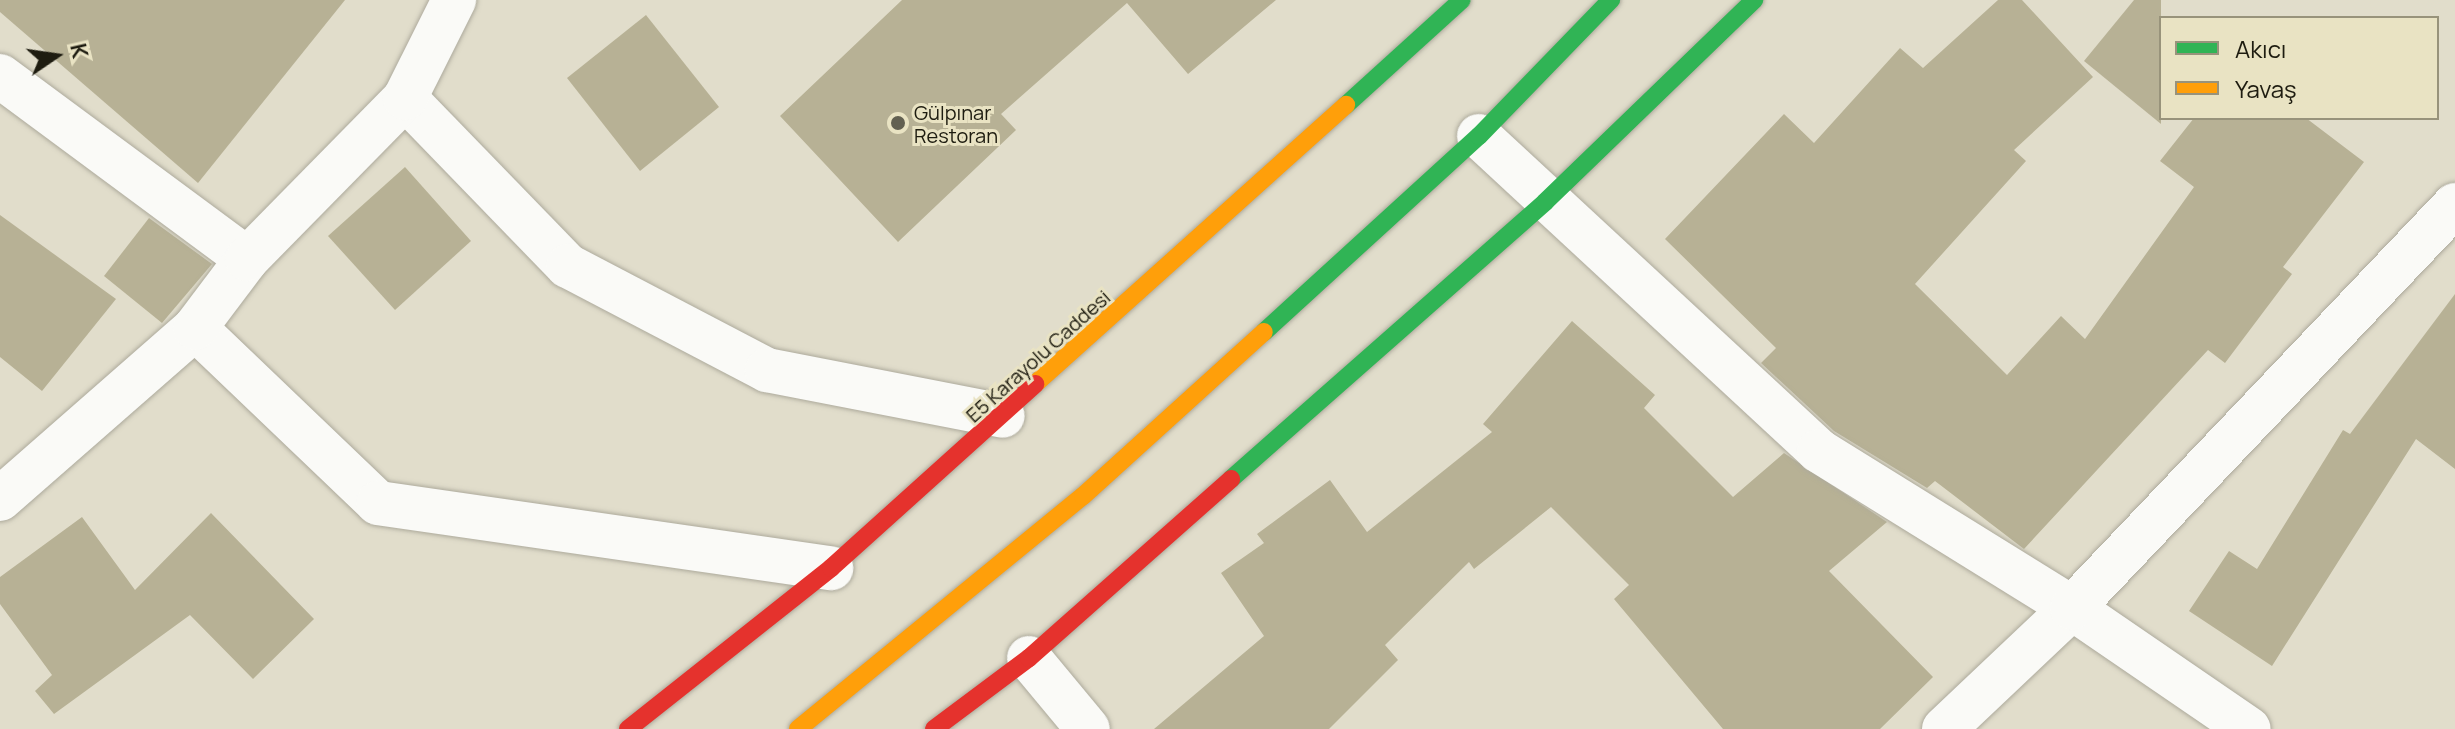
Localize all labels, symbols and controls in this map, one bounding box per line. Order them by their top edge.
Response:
north arrow [16,16,96,96]
legend [2159,16,2439,120]
text: Akıcı [2235,32,2286,65]
text: K [63,40,96,61]
text: Yavaş [2235,72,2297,105]
place label: Gülpınar Restoran [914,100,998,147]
marker: Gülpınar Restoran [889,114,907,132]
street label: E5 Karayolu Caddesi [961,285,1115,427]

